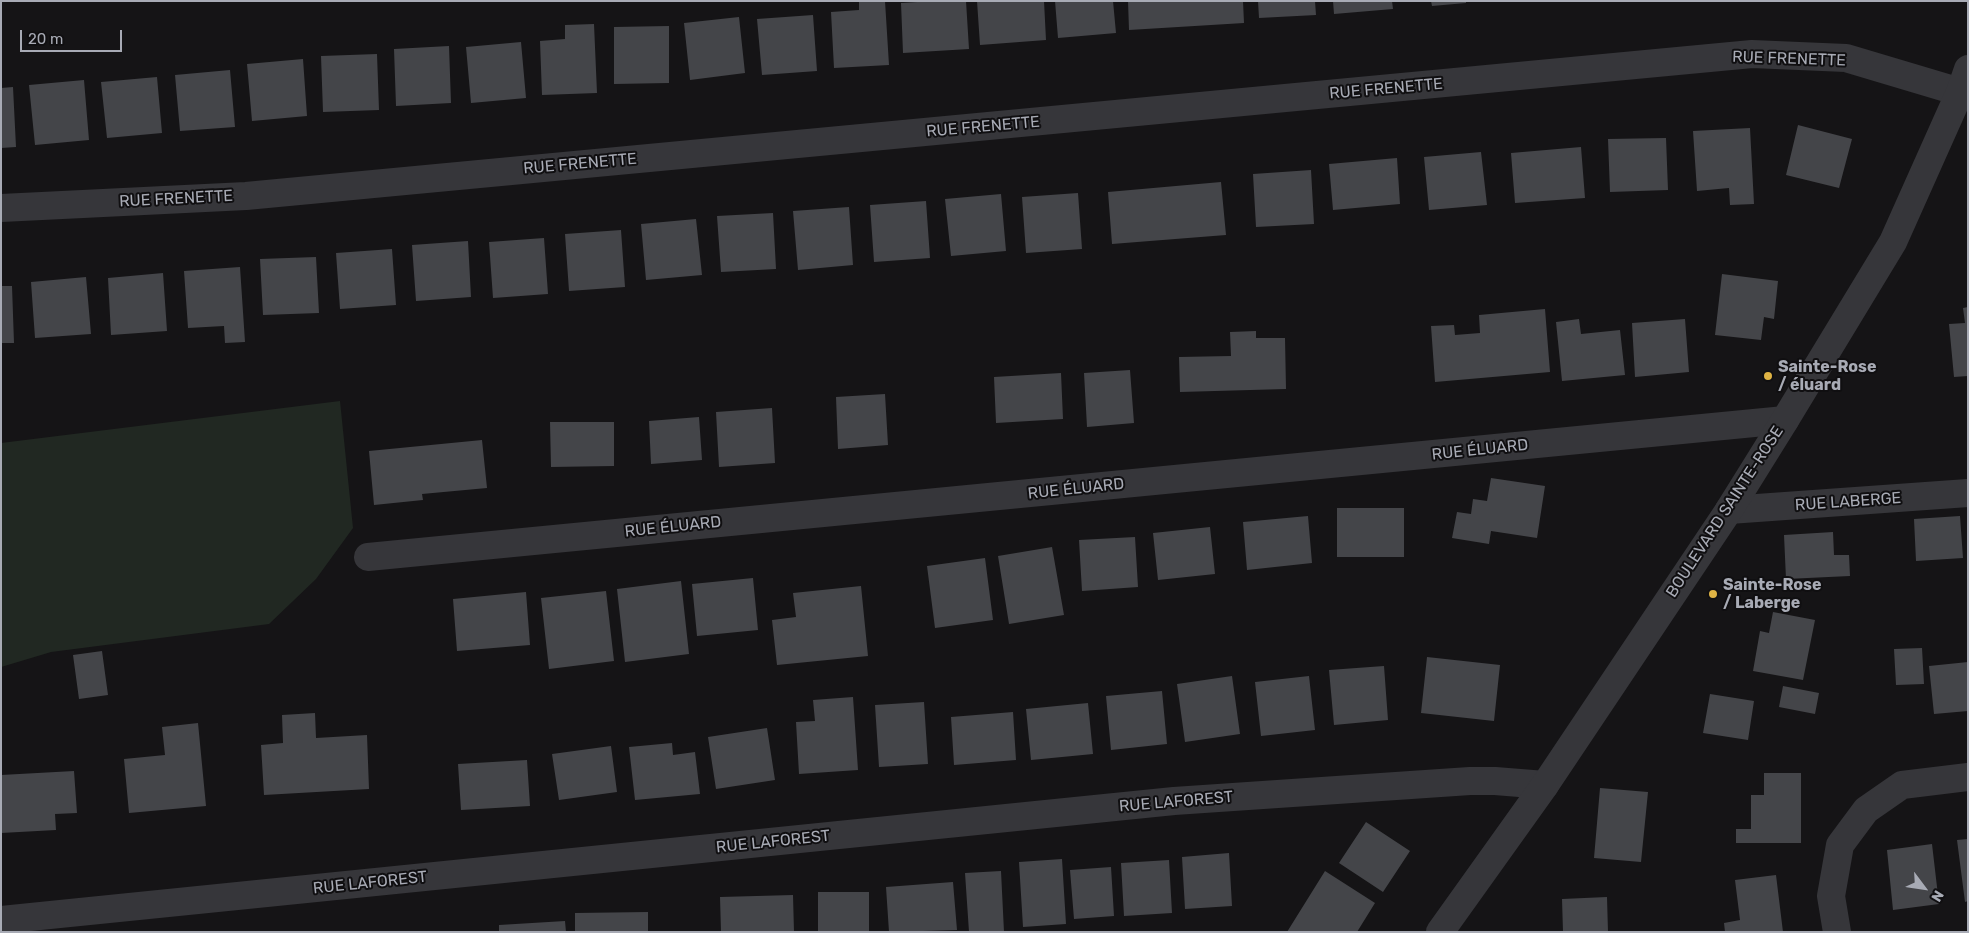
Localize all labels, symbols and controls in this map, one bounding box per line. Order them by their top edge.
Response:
scale bar [22,20,125,52]
text: 20 m [28,30,63,48]
street label: RUE FRENETTE [1732,47,1846,71]
street label: RUE FRENETTE [1328,74,1444,104]
street label: RUE FRENETTE [925,112,1041,142]
street label: RUE FRENETTE [522,149,638,179]
street label: RUE FRENETTE [119,186,233,212]
place label: Sainte-Rose / éluard [1778,357,1876,395]
marker: Sainte-Rose / éluard [1762,370,1774,382]
street label: BOULEVARD SAINTE-ROSE [1662,423,1788,601]
street label: RUE ÉLUARD [1431,435,1529,465]
street label: RUE ÉLUARD [1027,474,1125,504]
street label: RUE LABERGE [1794,489,1902,515]
street label: RUE ÉLUARD [624,512,722,542]
place label: Sainte-Rose / Laberge [1723,575,1821,613]
marker: Sainte-Rose / Laberge [1707,588,1719,600]
street label: RUE LAFOREST [1118,787,1234,817]
street label: RUE LAFOREST [715,826,831,858]
north arrow [1899,863,1949,913]
street label: RUE LAFOREST [312,867,428,899]
text: N [1927,887,1947,905]

